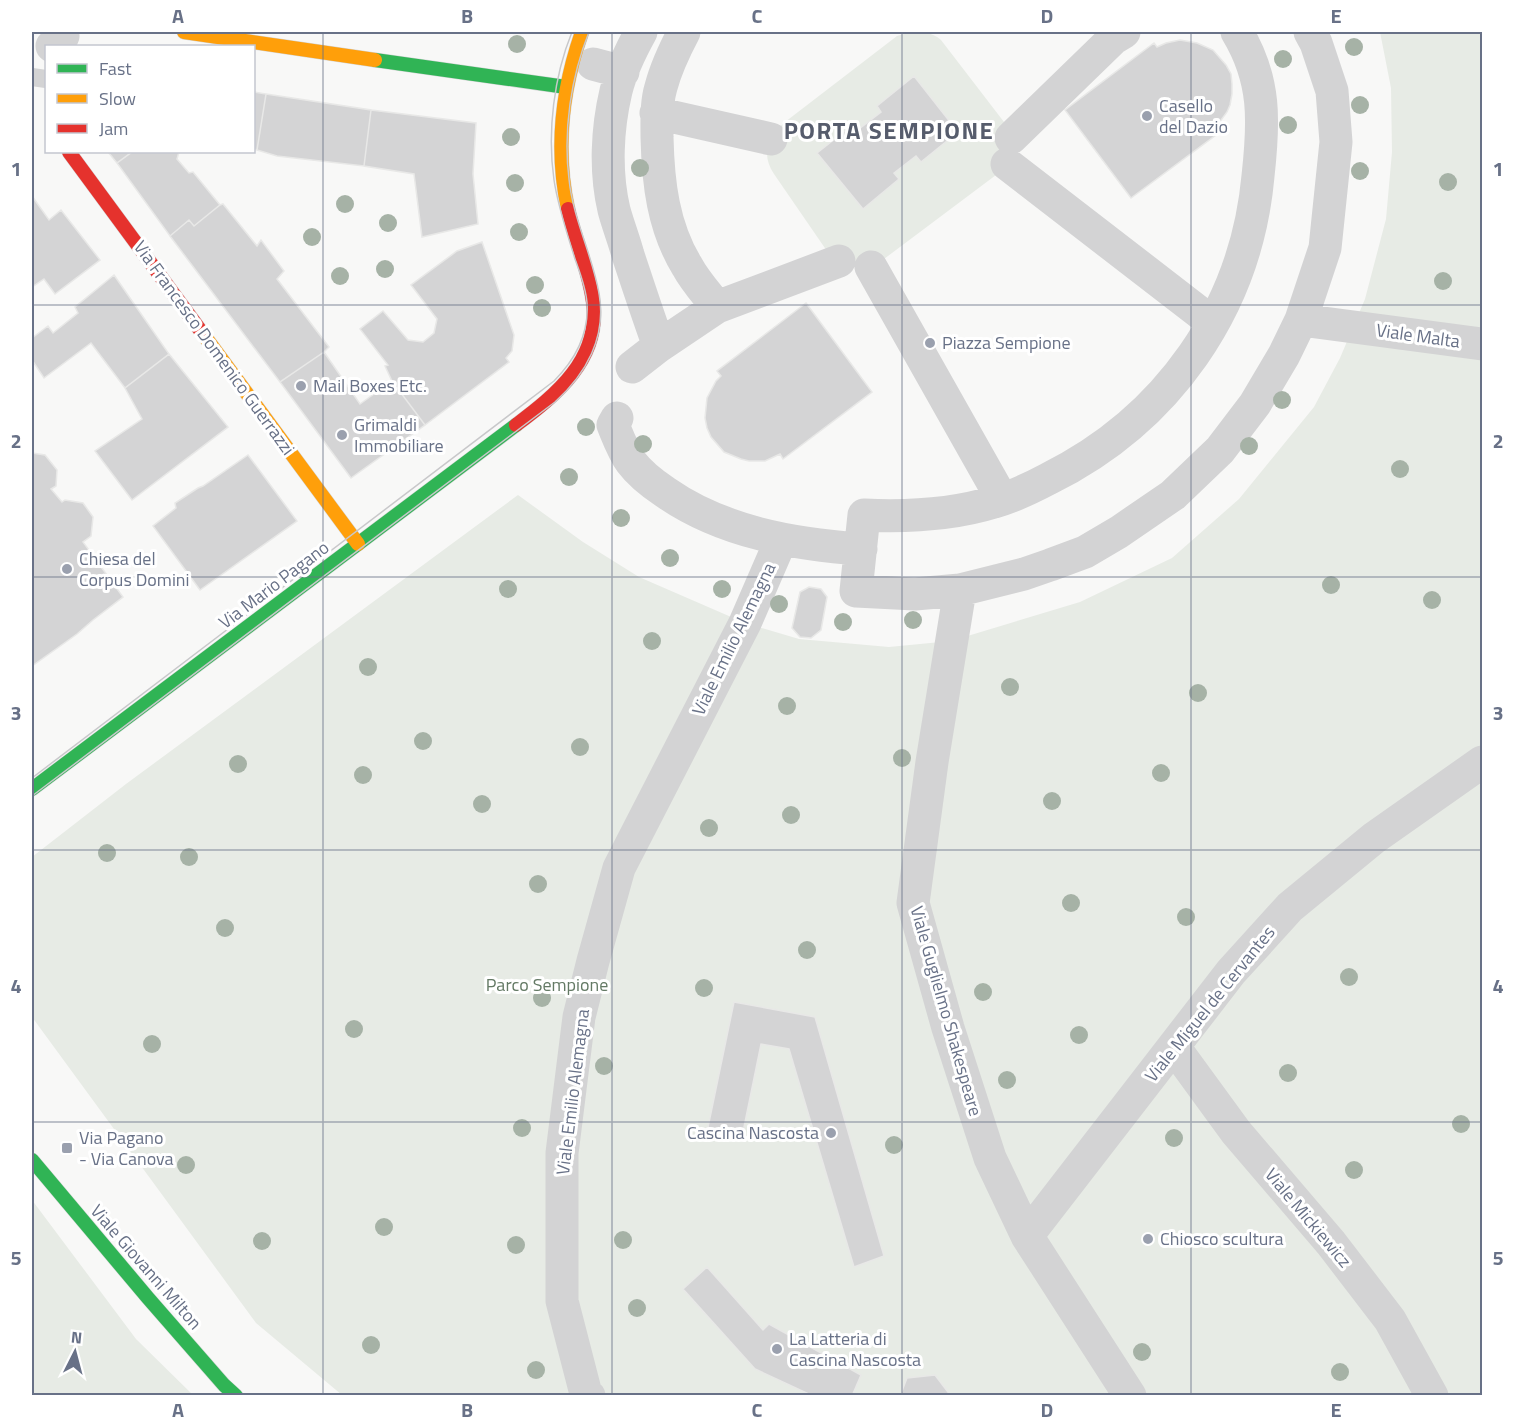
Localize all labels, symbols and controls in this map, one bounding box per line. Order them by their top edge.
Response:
text: A [172,0,184,31]
text: B [461,0,473,31]
text: C [752,0,763,31]
text: D [1041,0,1053,31]
text: E [1330,0,1342,31]
legend [45,45,255,153]
text: Fast [99,55,132,82]
text: Slow [99,85,136,112]
place label: Casello del Dazio [1159,92,1228,140]
marker: Casello del Dazio [1140,109,1154,123]
district label: PORTA SEMPIONE [784,112,994,148]
text: Jam [99,115,128,142]
text: 1 [10,153,22,184]
text: 1 [1492,153,1504,184]
street label: Via Francesco Domenico Guerrazzi [127,235,302,461]
street label: Viale Malta [1374,316,1462,355]
place label: Piazza Sempione [942,329,1071,356]
marker: Piazza Sempione [923,336,937,350]
place label: Mail Boxes Etc. [313,372,427,399]
marker: Mail Boxes Etc. [294,379,308,393]
place label: Grimaldi Immobiliare [354,411,444,459]
text: 2 [10,425,22,456]
text: 2 [1492,425,1504,456]
marker: Grimaldi Immobiliare [335,428,349,442]
street label: Via Mario Pagano [213,534,335,635]
place label: Chiesa del Corpus Domini [79,545,189,593]
street label: Viale Emilio Alemagna [685,558,782,720]
marker: Chiesa del Corpus Domini [60,562,74,576]
text: 3 [10,697,22,728]
text: 3 [1492,697,1504,728]
street label: Viale Guglielmo Shakespeare [904,903,989,1119]
street label: Viale Miguel de Cervantes [1138,920,1281,1088]
text: 4 [10,970,22,1001]
text: 4 [1492,970,1504,1001]
park label: Parco Sempione [486,971,608,998]
street label: Viale Emilio Alemagna [549,1007,596,1177]
place label: Cascina Nascosta [687,1119,819,1146]
place label: Via Pagano - Via Canova [79,1124,174,1172]
marker: Cascina Nascosta [824,1126,838,1140]
marker: Via Pagano - Via Canova [60,1141,74,1155]
street label: Viale Mickiewicz [1259,1162,1358,1273]
street label: Viale Giovanni Milton [84,1198,209,1335]
place label: Chiosco scultura [1160,1225,1284,1252]
marker: Chiosco scultura [1141,1232,1155,1246]
text: 5 [10,1242,22,1273]
text: 5 [1492,1242,1504,1273]
north arrow [45,1322,105,1382]
text: N [70,1325,83,1350]
place label: La Latteria di Cascina Nascosta [789,1325,921,1373]
marker: La Latteria di Cascina Nascosta [770,1342,784,1356]
text: A [172,1394,184,1425]
text: B [461,1394,473,1425]
text: C [752,1394,763,1425]
text: D [1041,1394,1053,1425]
text: E [1330,1394,1342,1425]

